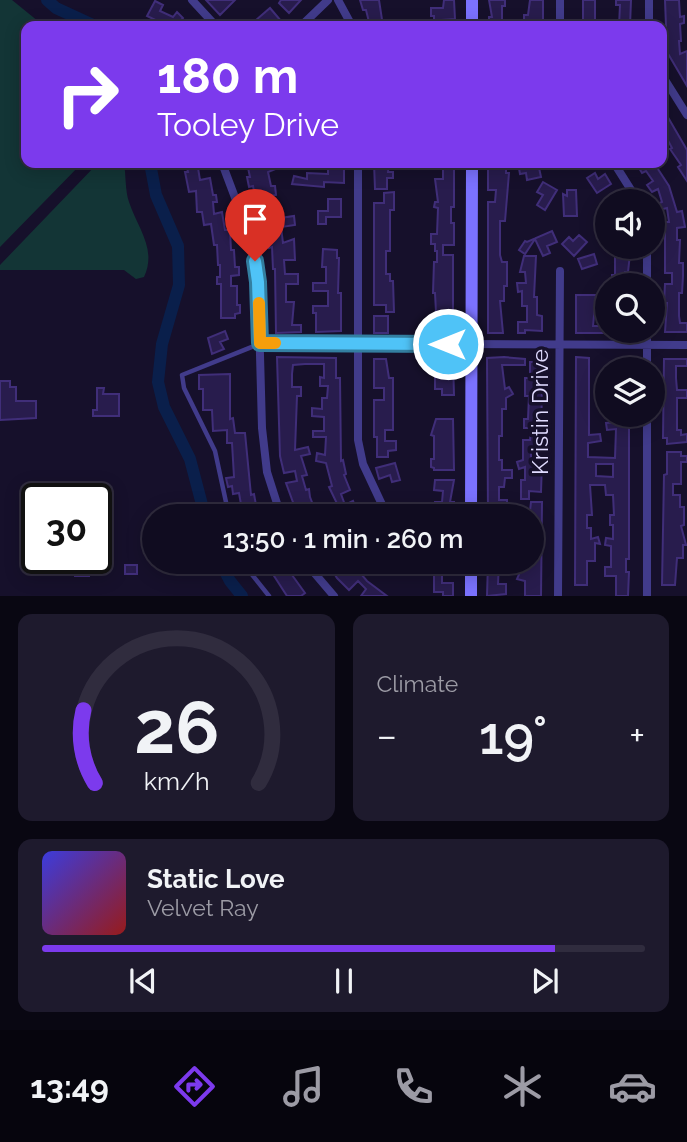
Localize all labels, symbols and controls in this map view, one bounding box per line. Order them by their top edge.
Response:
text: 180 m [157,47,298,104]
icon: right [42,49,133,140]
text: Tooley Drive [157,106,339,143]
pin [225,189,285,261]
map controls [595,189,665,427]
button: sound [595,189,665,259]
icon: arrive [236,200,274,238]
button: search [595,273,665,343]
position arrow [411,307,485,381]
street label: Kristin Drive [526,349,553,475]
button: layers [595,357,665,427]
speed limit sign: 30 [21,483,112,574]
text: 13:50 · 1 min · 260 m [223,524,463,554]
text: Climate [377,670,458,697]
text: 26 [134,686,219,771]
text: 19° [479,705,547,766]
text: − [377,713,397,758]
text: + [629,713,645,758]
text: km/h [143,766,209,796]
text: Static Love [147,864,285,894]
text: Velvet Ray [147,894,259,921]
icon: previous [124,962,162,1000]
icon: pause [325,962,363,1000]
icon: next [526,962,564,1000]
icon: directions [170,1062,219,1111]
icon: music [279,1062,328,1111]
icon: phone [389,1062,438,1111]
icon: climate [498,1062,547,1111]
icon: car [608,1062,657,1111]
text: 13:49 [30,1068,109,1105]

